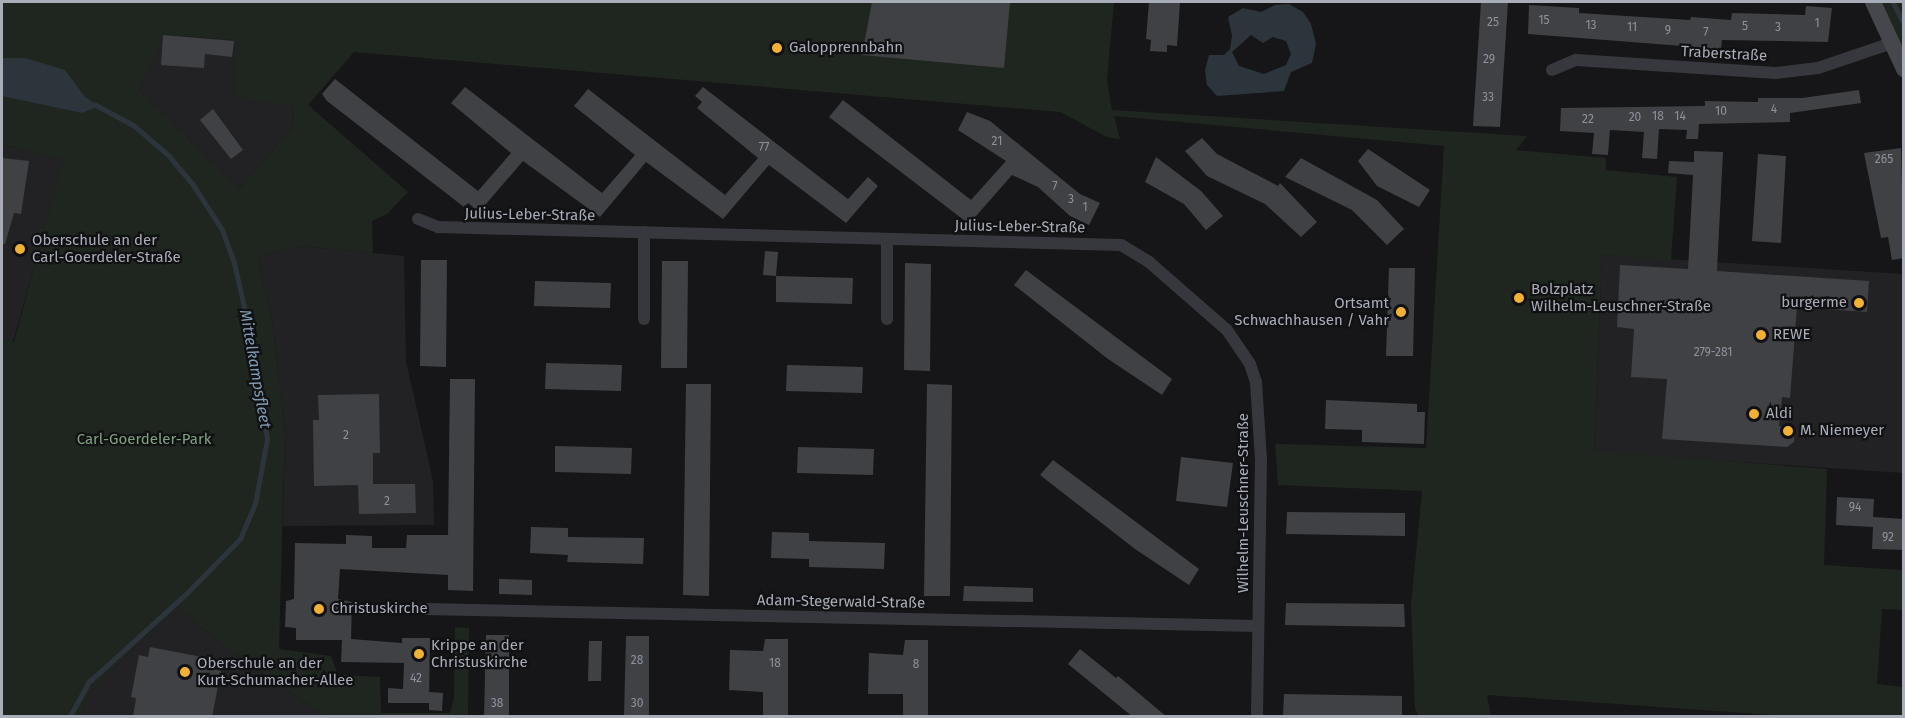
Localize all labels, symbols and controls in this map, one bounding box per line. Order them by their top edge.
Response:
house number: 15 [1538,14,1550,28]
house number: 25 [1487,16,1499,30]
house number: 1 [1814,17,1820,31]
house number: 13 [1585,19,1597,33]
house number: 5 [1742,20,1748,34]
house number: 11 [1627,21,1637,35]
house number: 3 [1775,21,1781,35]
house number: 9 [1665,24,1671,38]
house number: 7 [1703,26,1709,40]
place label: Galopprennbahn [789,39,903,57]
marker: Galopprennbahn [770,41,784,55]
street label: Traberstraße [1680,43,1768,65]
house number: 29 [1483,53,1495,67]
house number: 33 [1482,91,1494,105]
house number: 4 [1771,103,1777,117]
house number: 10 [1715,105,1727,119]
house number: 18 [1652,110,1664,124]
house number: 14 [1674,110,1686,124]
house number: 20 [1629,111,1641,125]
house number: 22 [1582,113,1594,127]
house number: 21 [992,135,1002,149]
house number: 77 [759,141,769,155]
house number: 265 [1875,153,1893,167]
house number: 7 [1052,180,1058,194]
house number: 3 [1068,193,1074,207]
house number: 1 [1082,201,1088,215]
street label: Julius-Leber-Straße [464,205,596,225]
street label: Julius-Leber-Straße [954,217,1086,237]
place label: Oberschule an der Carl-Goerdeler-Straße [32,231,181,266]
marker: Oberschule an der Carl-Goerdeler-Straße [13,242,27,256]
place label: Bolzplatz Wilhelm-Leuschner-Straße [1531,280,1711,315]
marker: Bolzplatz Wilhelm-Leuschner-Straße [1512,291,1526,305]
place label: Ortsamt Schwachhausen / Vahr [1234,294,1389,329]
place label: burgerme [1781,294,1847,312]
marker: burgerme [1852,296,1866,310]
marker: Ortsamt Schwachhausen / Vahr [1394,305,1408,319]
water label: Mittelkampsfleet [235,308,275,430]
place label: REWE [1773,326,1811,344]
marker: REWE [1754,328,1768,342]
house number: 279-281 [1694,346,1732,360]
place label: Aldi [1766,405,1792,423]
marker: Aldi [1747,407,1761,421]
street label: Wilhelm-Leuschner-Straße [1235,413,1253,593]
place label: M. Niemeyer [1800,422,1884,440]
marker: M. Niemeyer [1781,424,1795,438]
house number: 2 [343,429,349,443]
park label: Carl-Goerdeler-Park [77,431,211,449]
house number: 2 [384,495,390,509]
house number: 94 [1849,501,1861,515]
house number: 92 [1882,531,1894,545]
street label: Adam-Stegerwald-Straße [757,592,925,612]
place label: Christuskirche [331,600,428,618]
marker: Christuskirche [312,602,326,616]
place label: Krippe an der Christuskirche [431,636,528,671]
marker: Krippe an der Christuskirche [412,647,426,661]
place label: Oberschule an der Kurt-Schumacher-Allee [197,654,353,689]
house number: 28 [631,654,643,668]
house number: 18 [769,657,781,671]
house number: 8 [913,658,919,672]
marker: Oberschule an der Kurt-Schumacher-Allee [178,665,192,679]
house number: 42 [410,672,422,686]
house number: 38 [491,697,503,711]
house number: 30 [631,697,643,711]

